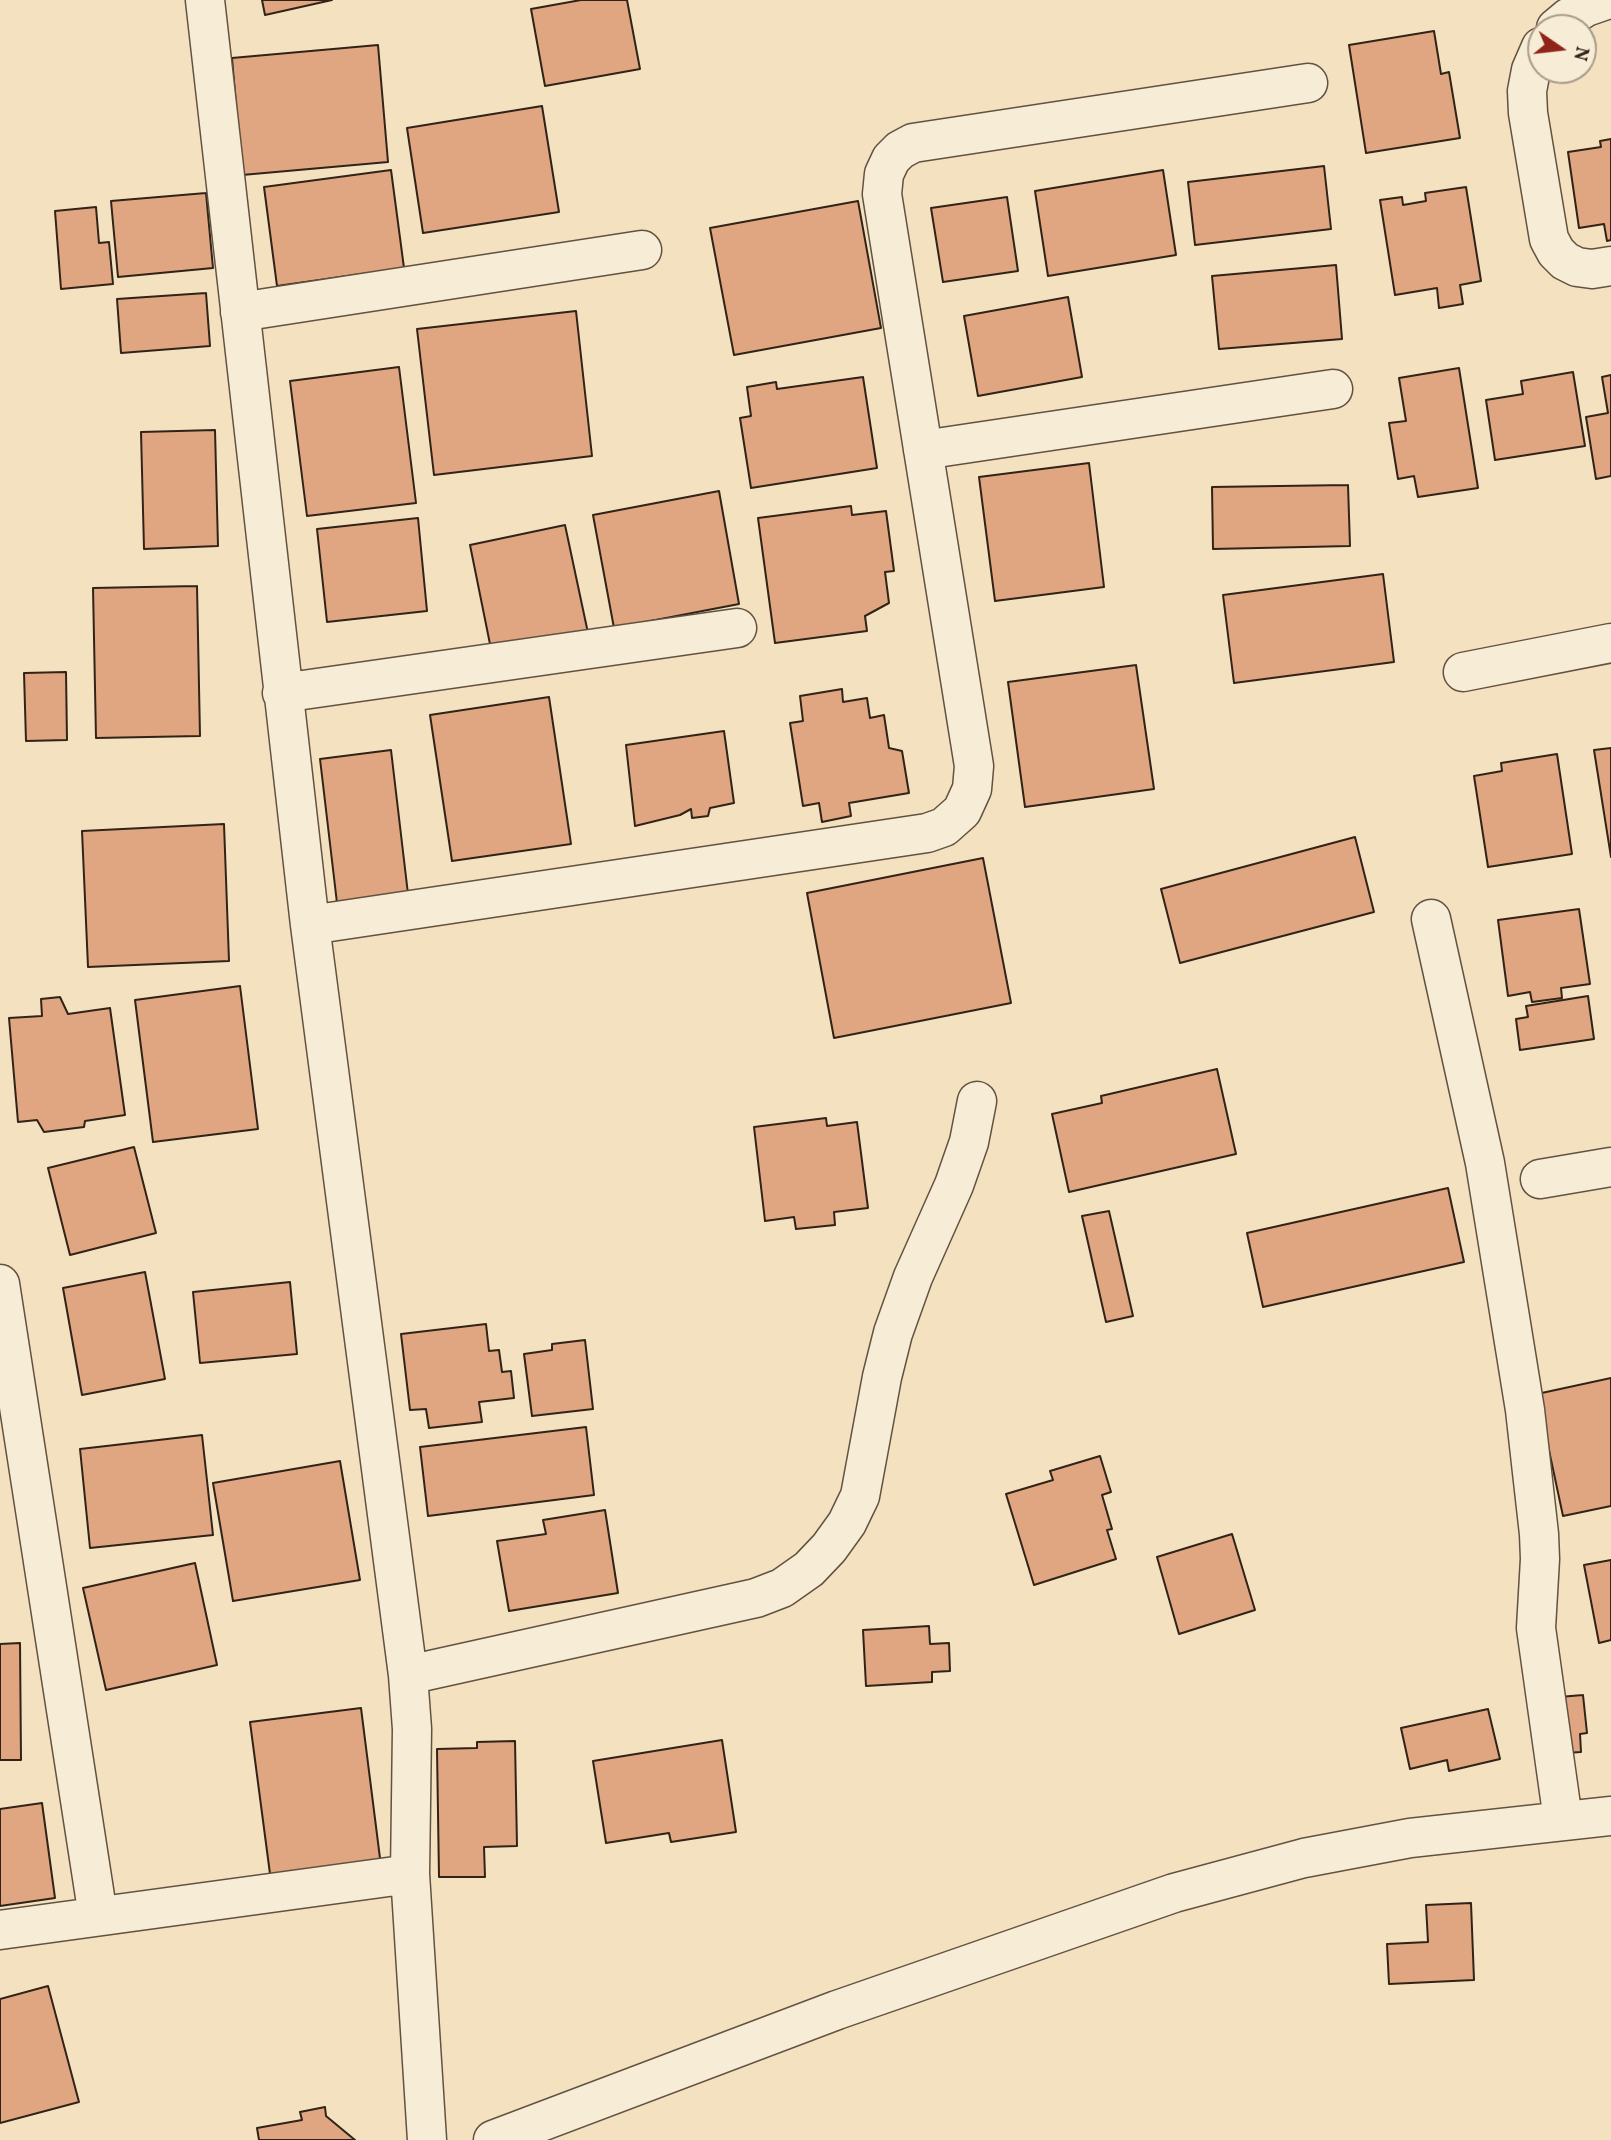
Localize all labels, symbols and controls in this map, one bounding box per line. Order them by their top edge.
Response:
north arrow [1527,14,1597,84]
text: N [1566,44,1595,63]

